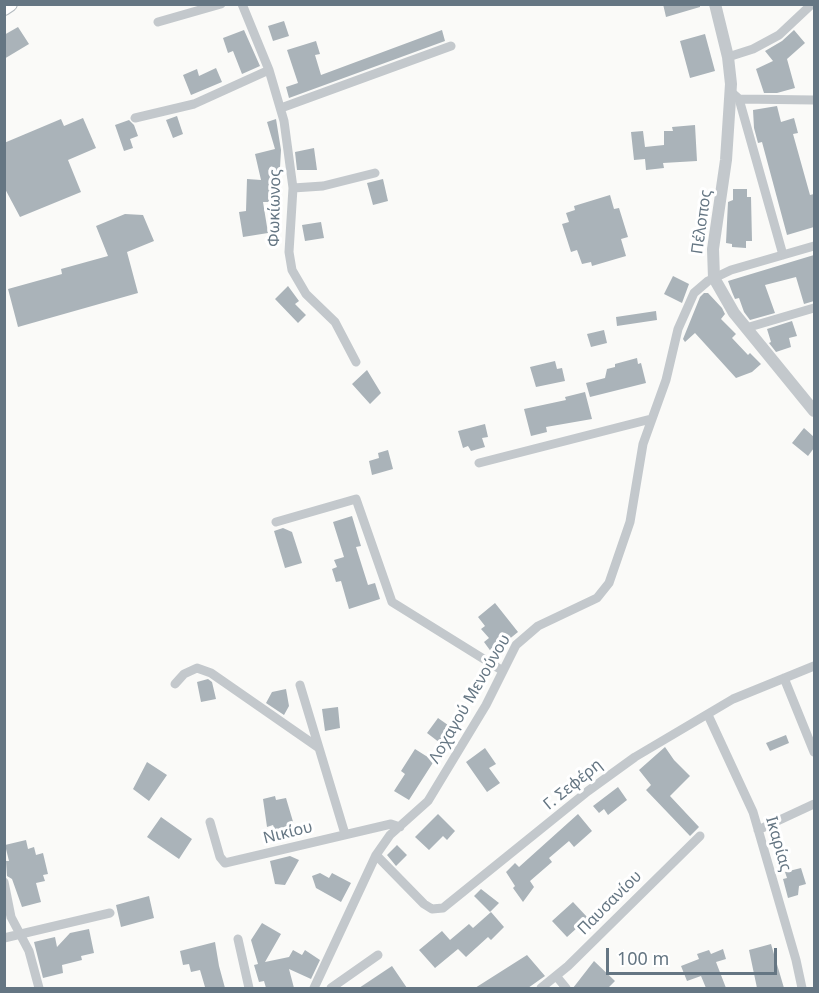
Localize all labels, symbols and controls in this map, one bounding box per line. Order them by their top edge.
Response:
street label: Φωκίωνος [265,169,285,247]
street label: Πέλοπος [688,189,716,255]
street label: Λοχαγού Μενούνου [425,631,515,767]
street label: Γ. Σεφέρη [540,755,606,815]
street label: Ικαρίας [761,814,795,874]
street label: Νικίου [261,818,315,848]
street label: Παυσανίου [574,867,646,939]
scale bar [609,936,780,974]
text: 100 m [617,946,669,970]

